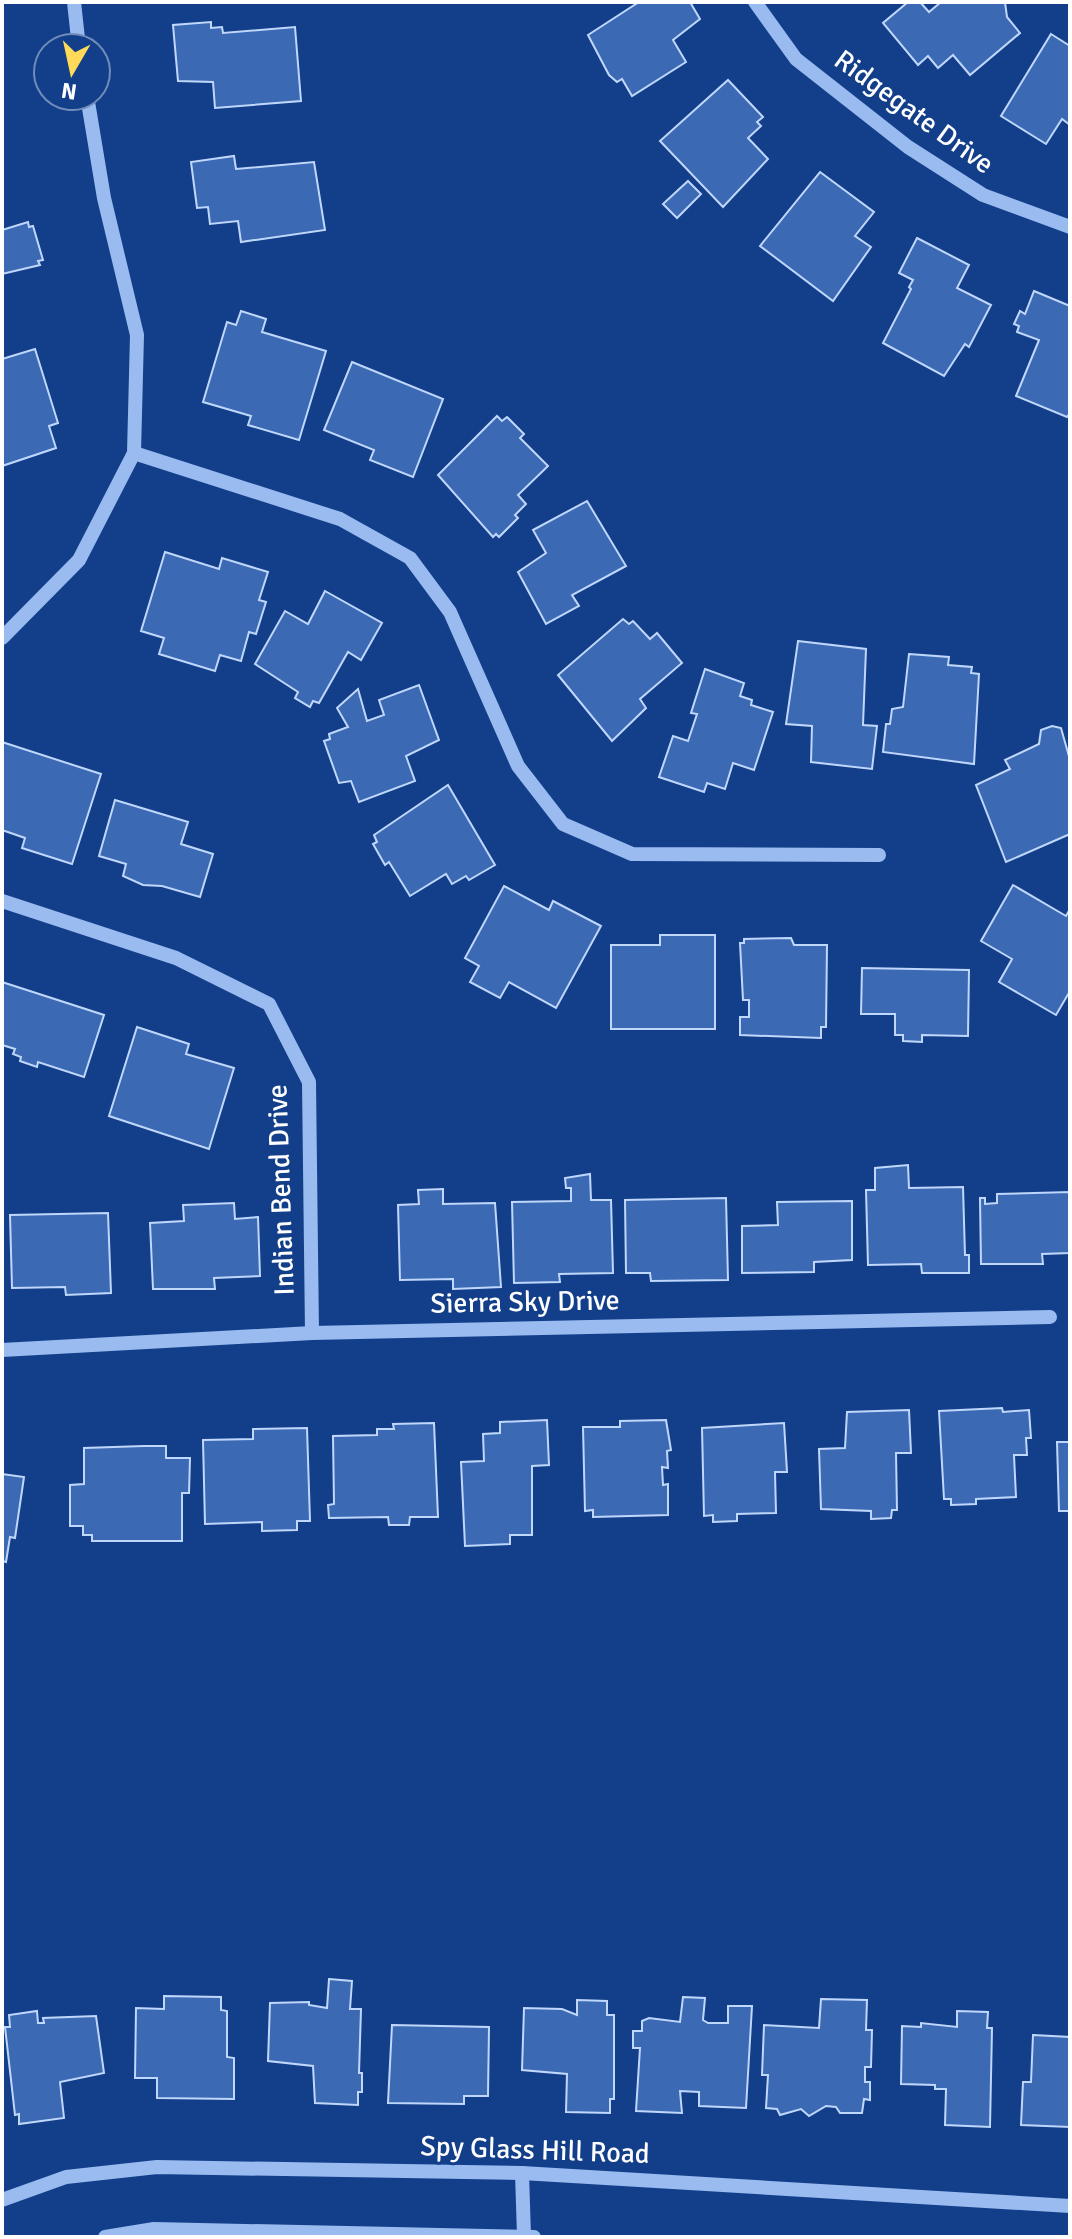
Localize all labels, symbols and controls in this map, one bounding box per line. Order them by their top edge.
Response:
north arrow [32,32,112,112]
street label: Ridgegate Drive [828,43,1000,181]
text: N [59,77,79,106]
street label: Indian Bend Drive [260,1084,302,1296]
street label: Sierra Sky Drive [430,1283,620,1321]
street label: Spy Glass Hill Road [420,2129,650,2171]

